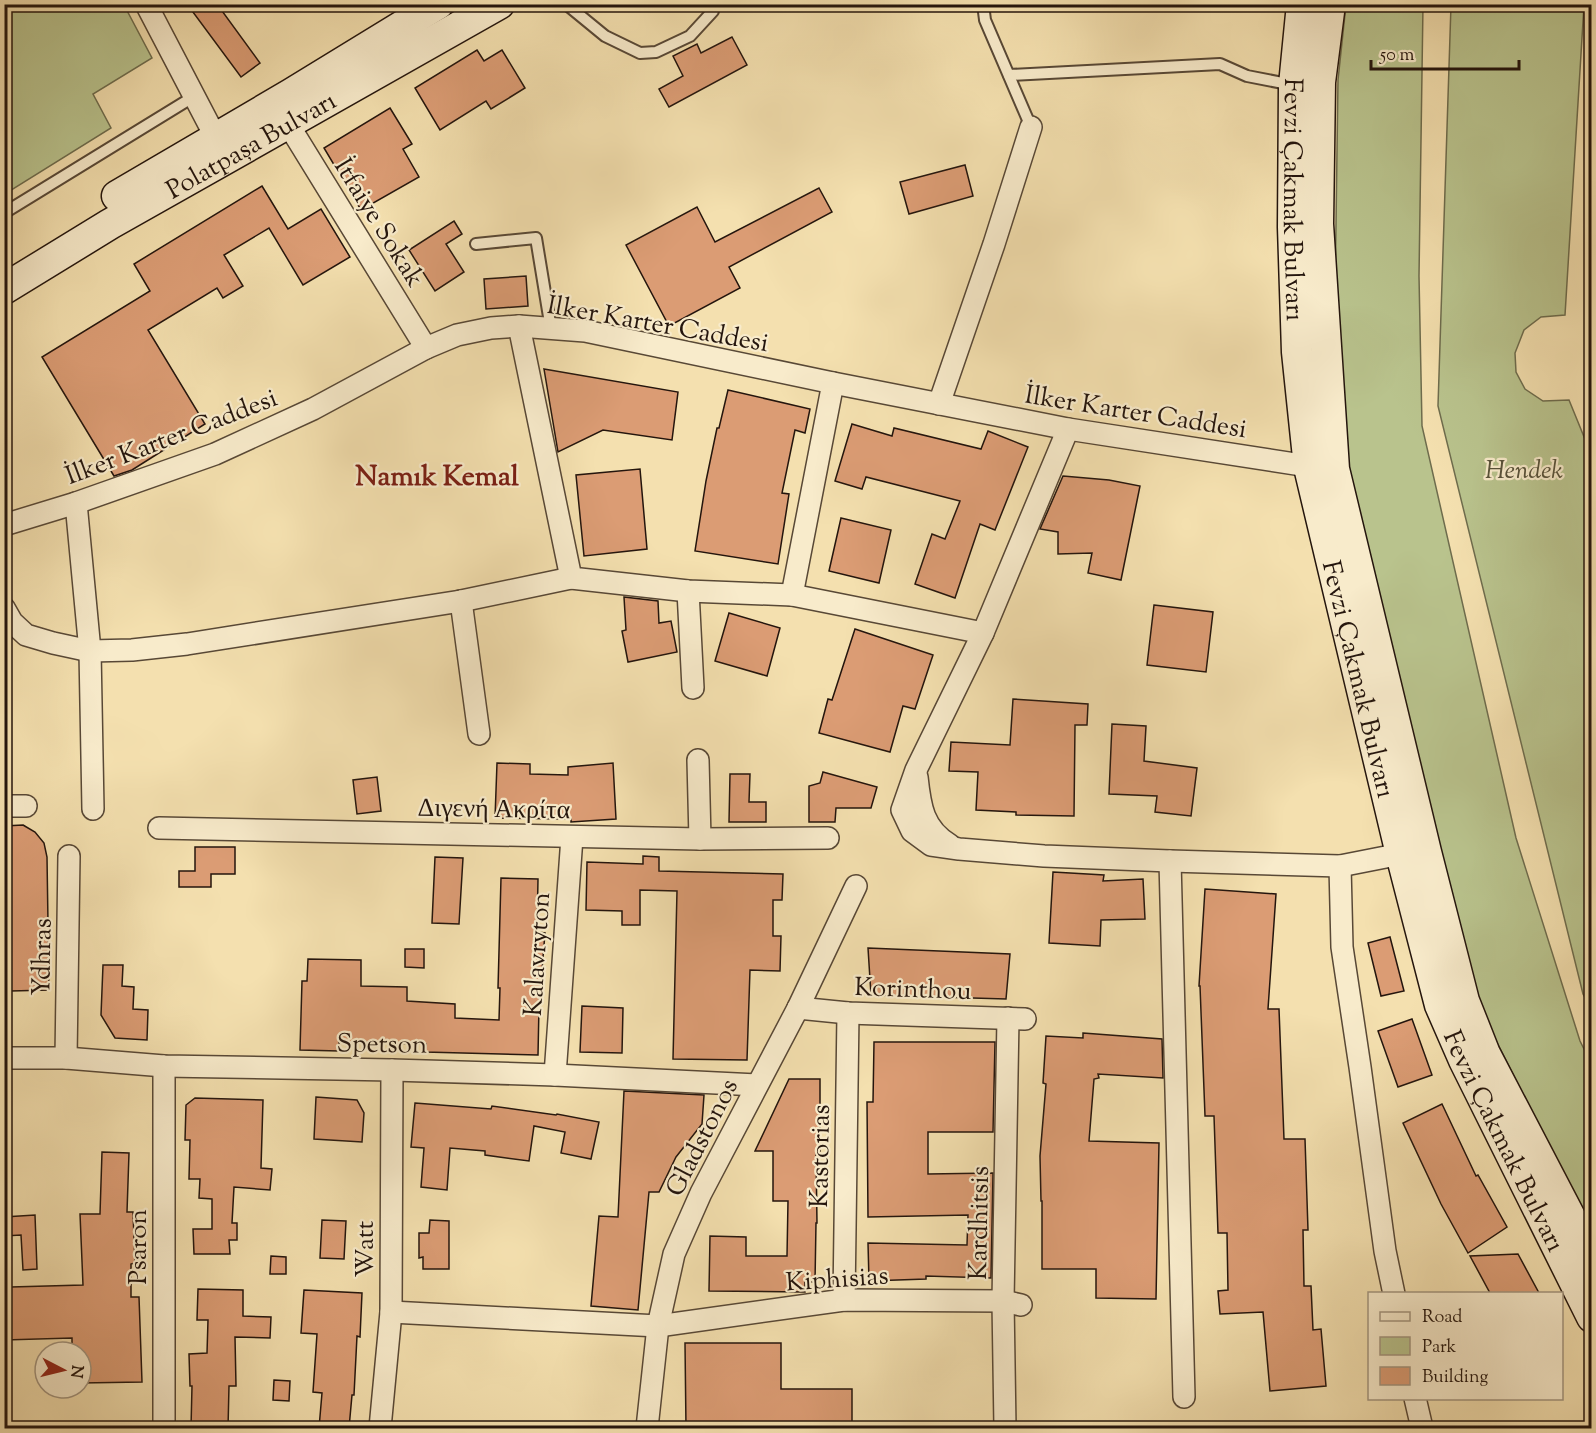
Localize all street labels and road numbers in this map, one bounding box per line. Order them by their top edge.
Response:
street label: Fevzi Çakmak Bulvarı [1272,78,1312,322]
street label: Polatpaşa Bulvarı [160,84,344,210]
street label: İtfaiye Sokak [324,152,432,295]
street label: İlker Karter Caddesi [544,288,771,363]
street label: İlker Karter Caddesi [1022,378,1249,449]
street label: İlker Karter Caddesi [61,381,283,496]
street label: Fevzi Çakmak Bulvarı [1311,557,1403,802]
street label: Διγενή Ακρίτα [417,791,571,830]
street label: Kalavryton [516,891,561,1018]
street label: Ydhras [24,918,63,996]
street label: Korinthou [854,970,972,1011]
street label: Fevzi Çakmak Bulvarı [1432,1025,1573,1259]
street label: Spetson [336,1026,428,1065]
street label: Gladstonos [658,1073,749,1203]
street label: Kastorias [802,1104,841,1208]
street label: Kardhitsis [961,1166,1000,1280]
street label: Psaron [121,1209,158,1285]
street label: Watt [348,1220,385,1277]
street label: Kiphisias [785,1258,890,1303]

